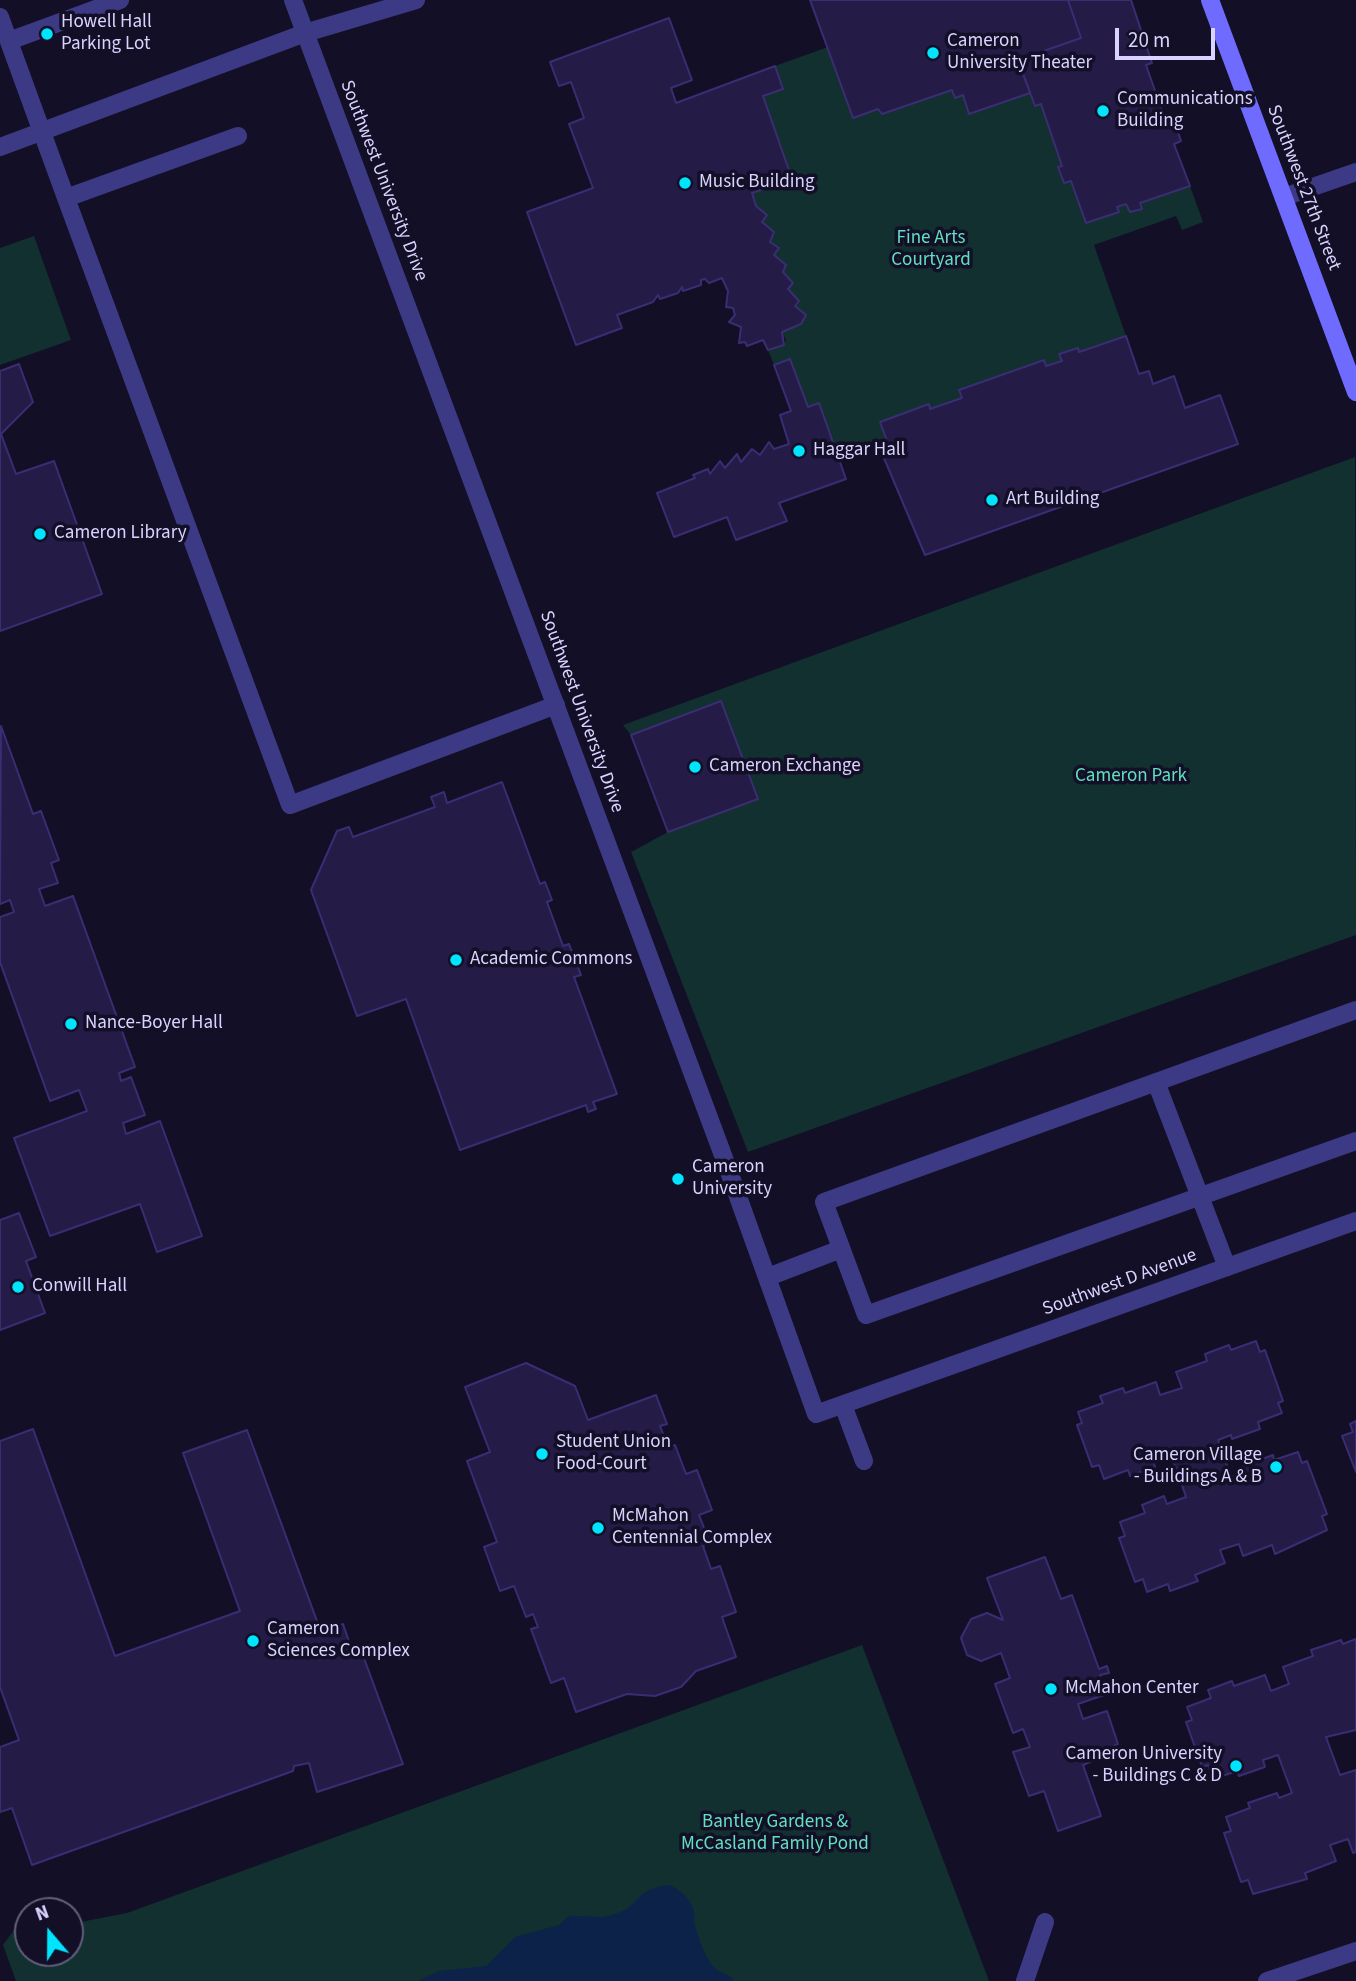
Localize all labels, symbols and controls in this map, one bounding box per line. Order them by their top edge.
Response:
place label: Howell Hall Parking Lot [61,12,152,56]
scale bar [1118,14,1218,58]
text: 20 m [1128,25,1170,55]
marker: Howell Hall Parking Lot [39,26,55,42]
place label: Cameron University Theater [947,31,1092,75]
marker: Cameron University Theater [925,45,941,61]
street label: Southwest University Drive [334,77,432,285]
place label: Communications Building [1117,89,1253,133]
street label: Southwest 27th Street [1261,102,1345,274]
marker: Communications Building [1095,103,1111,119]
place label: Music Building [699,172,814,194]
marker: Music Building [677,175,693,191]
park label: Fine Arts Courtyard [891,228,971,272]
place label: Haggar Hall [813,440,905,462]
marker: Haggar Hall [791,443,807,459]
place label: Art Building [1006,489,1099,511]
marker: Art Building [984,492,1000,508]
place label: Cameron Library [54,523,187,545]
marker: Cameron Library [32,526,48,542]
street label: Southwest University Drive [534,608,628,816]
place label: Cameron Exchange [709,756,861,778]
marker: Cameron Exchange [687,759,703,775]
park label: Cameron Park [1075,766,1187,788]
place label: Academic Commons [470,949,633,971]
marker: Academic Commons [448,952,464,968]
place label: Nance-Boyer Hall [85,1013,223,1035]
marker: Nance-Boyer Hall [63,1016,79,1032]
place label: Cameron University [692,1157,772,1201]
marker: Cameron University [670,1171,686,1187]
street label: Southwest D Avenue [1040,1245,1200,1321]
place label: Conwill Hall [32,1276,127,1298]
marker: Conwill Hall [10,1279,26,1295]
place label: Student Union Food-Court [556,1432,671,1476]
place label: Cameron Village - Buildings A & B [1133,1445,1262,1489]
marker: Student Union Food-Court [534,1446,550,1462]
marker: Cameron Village - Buildings A & B [1268,1459,1284,1475]
place label: McMahon Centennial Complex [612,1506,772,1550]
marker: McMahon Centennial Complex [590,1520,606,1536]
place label: Cameron Sciences Complex [267,1619,410,1663]
marker: Cameron Sciences Complex [245,1633,261,1649]
place label: McMahon Center [1065,1678,1199,1700]
marker: McMahon Center [1043,1681,1059,1697]
place label: Cameron University - Buildings C & D [1066,1744,1222,1788]
marker: Cameron University - Buildings C & D [1228,1758,1244,1774]
park label: Bantley Gardens & McCasland Family Pond [681,1812,869,1856]
north arrow [14,1897,84,1967]
text: N [32,1899,53,1929]

